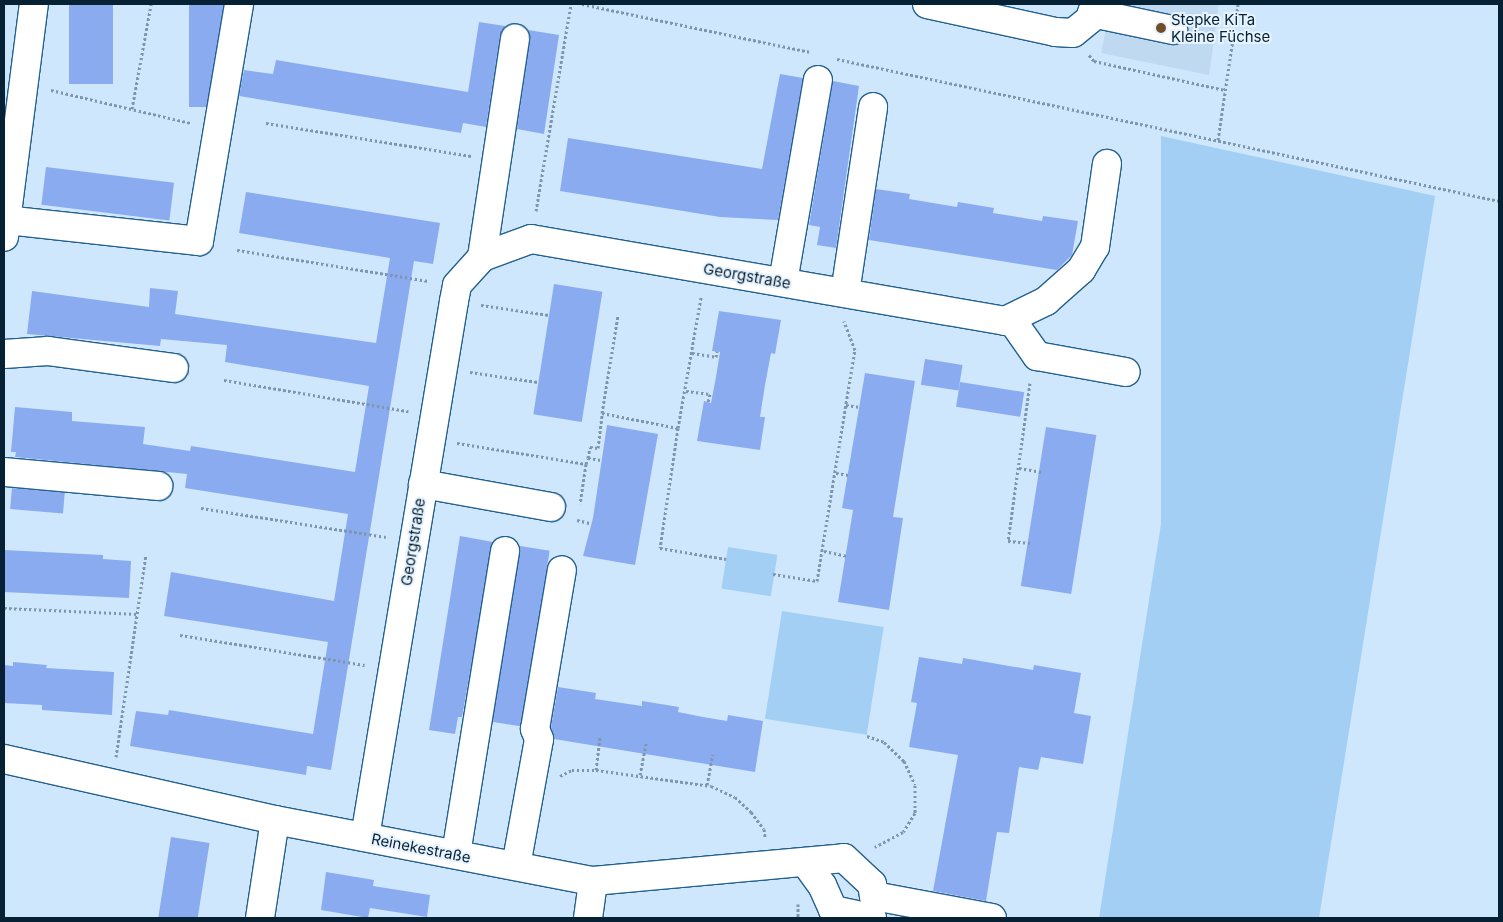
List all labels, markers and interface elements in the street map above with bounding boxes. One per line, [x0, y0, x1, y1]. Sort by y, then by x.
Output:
place label: Stepke KiTa Kleine Füchse [1171, 10, 1270, 45]
marker: Stepke KiTa Kleine Füchse [1155, 22, 1167, 34]
street label: Georgstraße [702, 259, 792, 293]
street label: Georgstraße [397, 497, 429, 587]
street label: Reinekestraße [370, 830, 472, 866]

